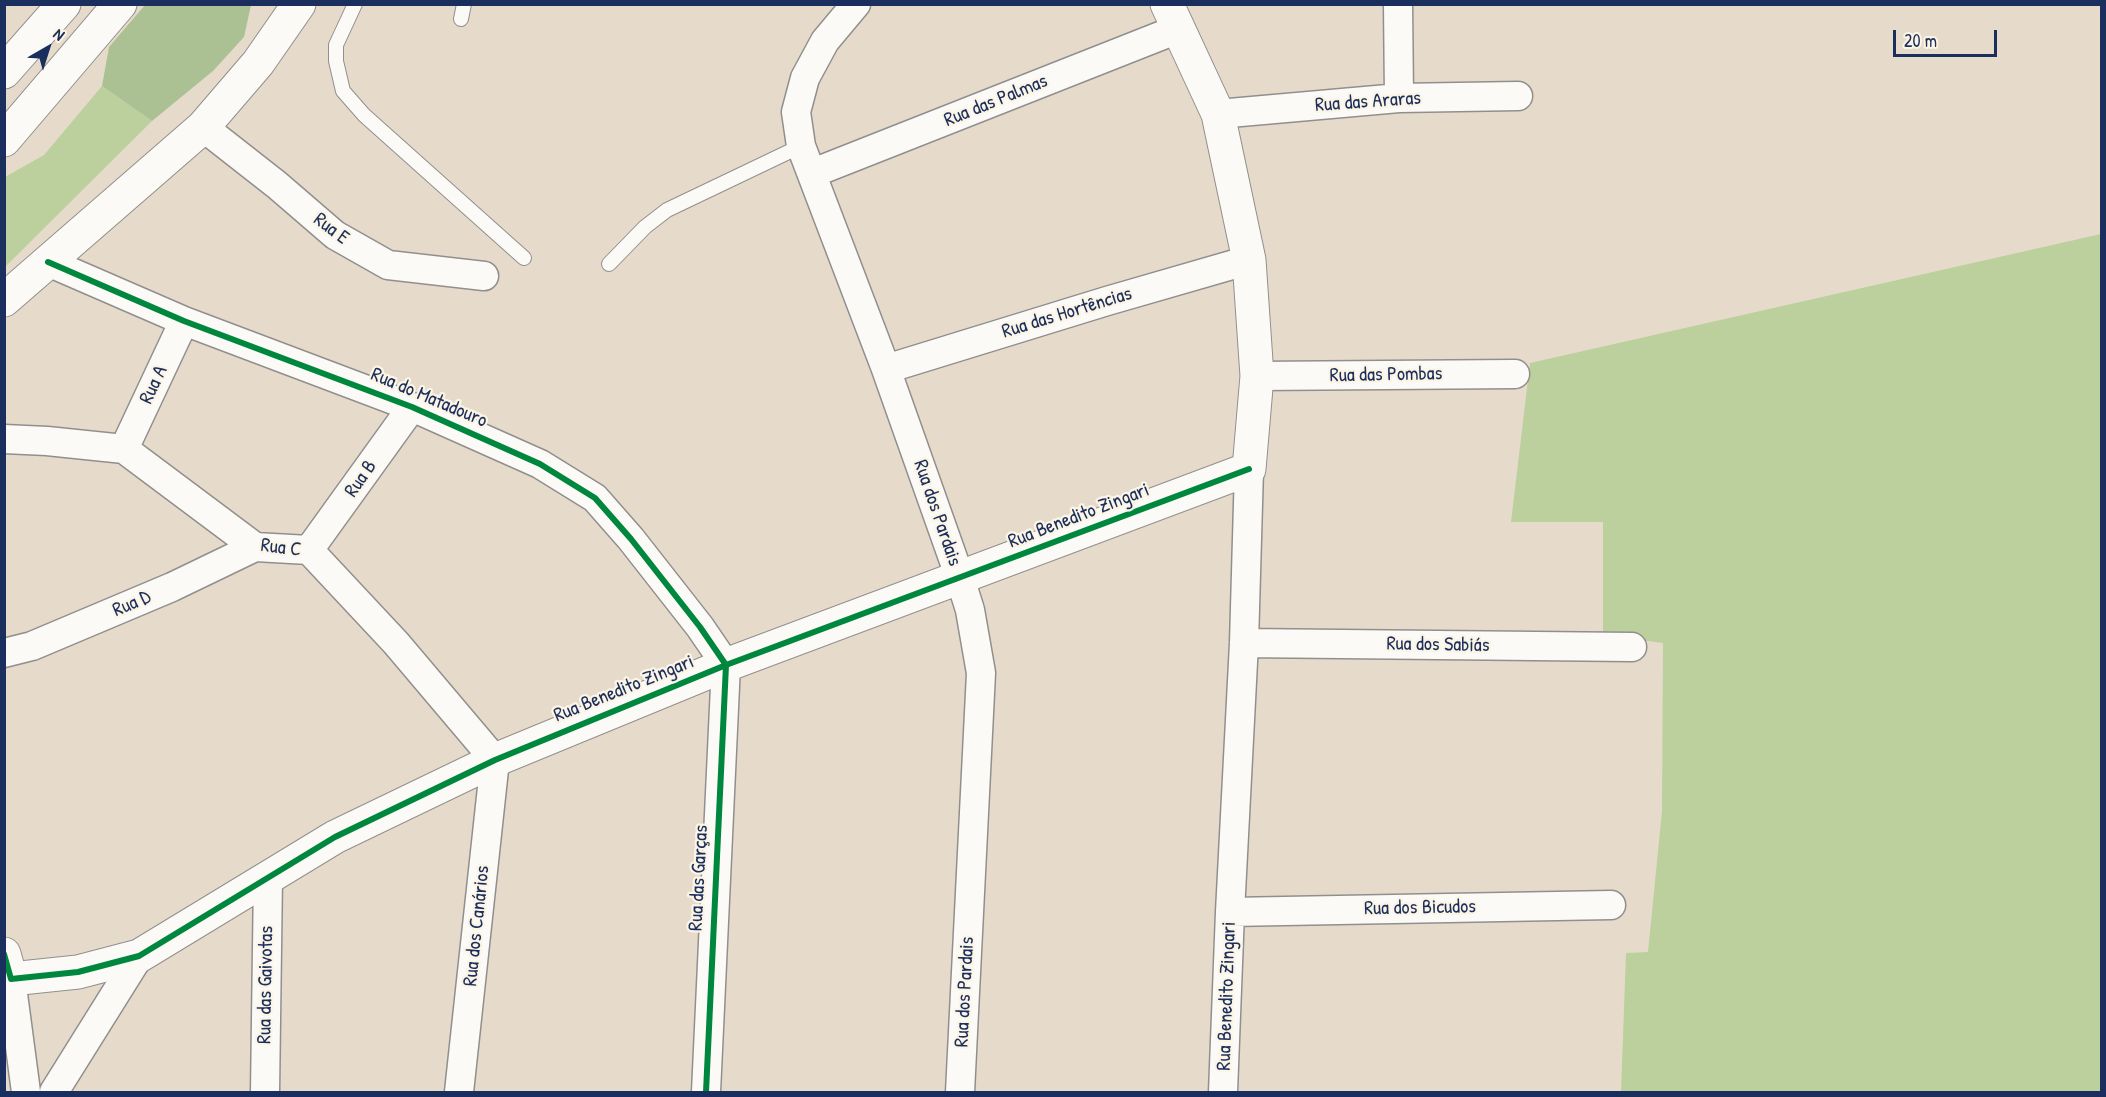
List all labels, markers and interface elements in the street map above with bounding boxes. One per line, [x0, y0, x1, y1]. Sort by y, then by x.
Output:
north arrow [18, 18, 78, 78]
scale bar [1896, 18, 2000, 56]
text: N [49, 23, 70, 45]
text: 20 m [1904, 28, 1937, 53]
street label: Rua das Palmas [941, 69, 1051, 133]
street label: Rua das Araras [1314, 86, 1422, 118]
street label: Rua E [308, 208, 354, 250]
street label: Rua das Hortências [999, 282, 1135, 344]
street label: Rua A [135, 362, 173, 408]
street label: Rua das Pombas [1330, 362, 1442, 388]
street label: Rua do Matadouro [367, 363, 491, 433]
street label: Rua B [340, 456, 382, 502]
street label: Rua dos Pardais [908, 457, 966, 569]
street label: Rua Benedito Zingari [1005, 478, 1153, 554]
street label: Rua C [259, 534, 303, 562]
street label: Rua D [109, 585, 155, 623]
street label: Rua dos Sabiás [1386, 632, 1490, 658]
street label: Rua Benedito Zingari [550, 650, 698, 728]
street label: Rua das Garças [684, 824, 714, 932]
street label: Rua dos Canários [459, 864, 495, 988]
street label: Rua dos Bicudos [1364, 895, 1476, 921]
street label: Rua Benedito Zingari [1212, 921, 1242, 1071]
street label: Rua das Gaivotas [253, 926, 279, 1044]
street label: Rua dos Pardais [950, 936, 980, 1048]

